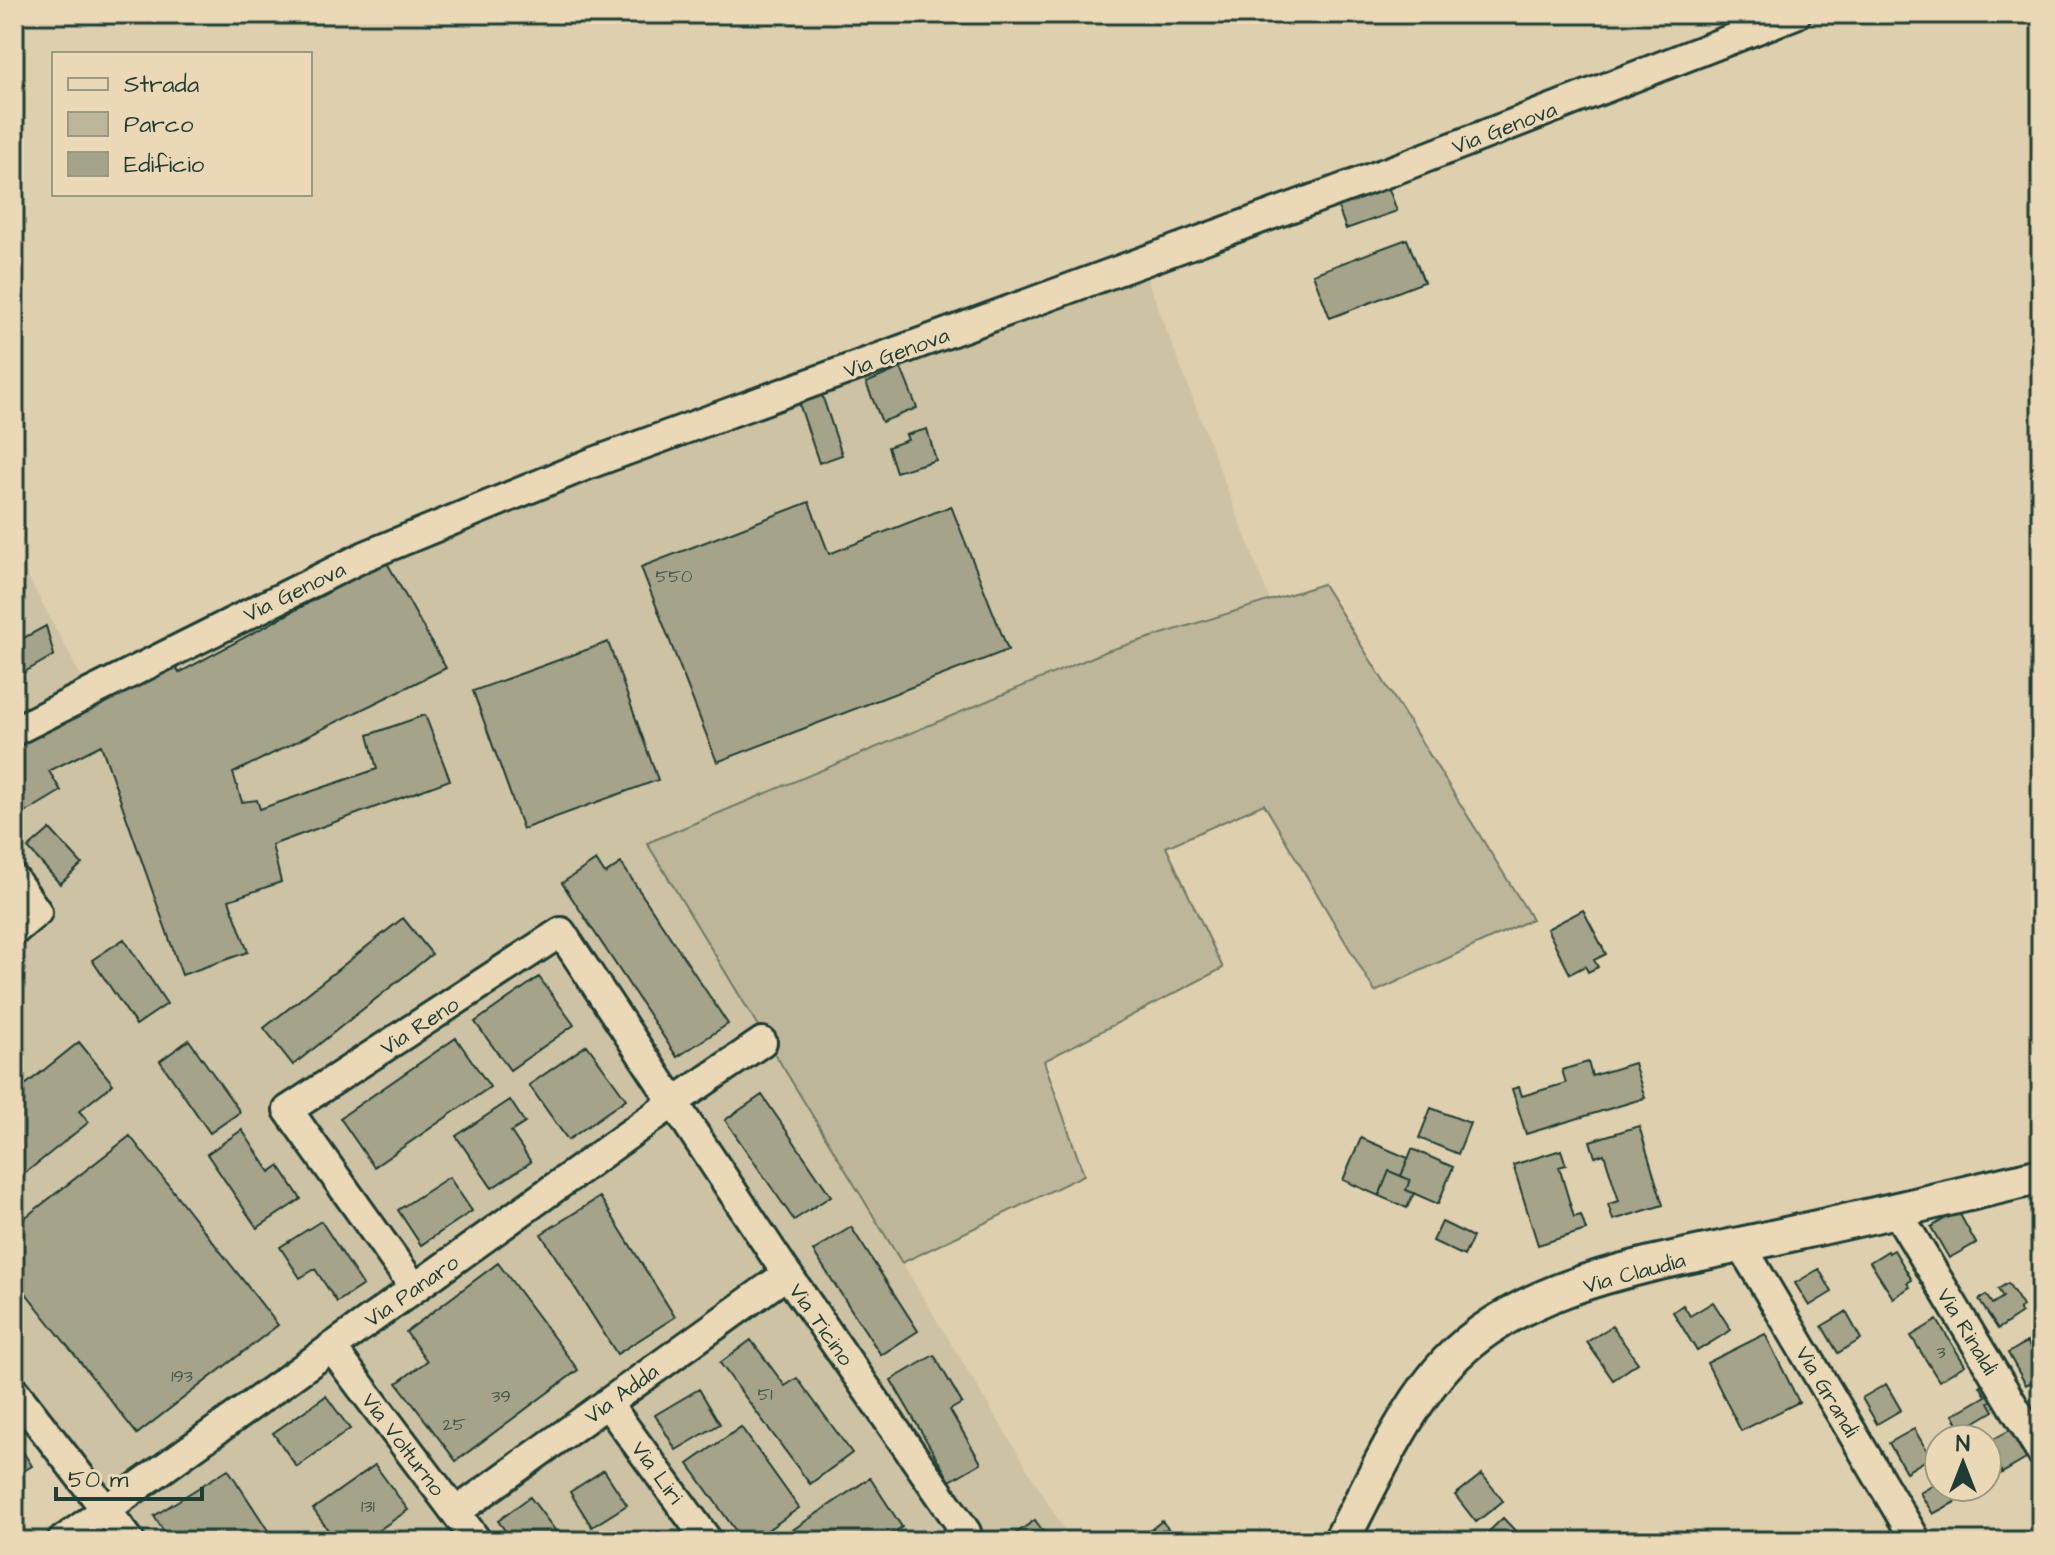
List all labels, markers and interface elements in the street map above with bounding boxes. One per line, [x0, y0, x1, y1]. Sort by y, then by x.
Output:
legend [52, 52, 312, 196]
text: Strada [124, 68, 199, 102]
street label: Via Genova [1448, 94, 1562, 163]
text: Parco [124, 108, 194, 142]
text: Edificio [124, 148, 205, 182]
street label: Via Genova [839, 320, 954, 387]
street label: Via Genova [238, 554, 351, 630]
house number: 550 [656, 564, 692, 589]
street label: Via Reno [374, 989, 466, 1063]
street label: Via Claudia [1580, 1245, 1689, 1302]
street label: Via Panaro [358, 1247, 466, 1335]
street label: Via Ticino [781, 1277, 861, 1373]
street label: Via Rinaldi [1929, 1282, 2005, 1381]
street label: Via Grandi [1787, 1340, 1866, 1443]
house number: 3 [1936, 1340, 1946, 1365]
street label: Via Adda [578, 1357, 665, 1432]
house number: 193 [171, 1364, 193, 1389]
house number: 51 [757, 1382, 773, 1407]
house number: 39 [491, 1384, 511, 1409]
street label: Via Volturno [354, 1387, 452, 1504]
house number: 25 [442, 1412, 466, 1437]
north arrow [1923, 1423, 2003, 1503]
text: N [1956, 1429, 1970, 1460]
street label: Via Liri [623, 1435, 690, 1511]
scale bar [56, 1451, 202, 1501]
text: 50 m [68, 1463, 129, 1497]
house number: 131 [361, 1494, 375, 1519]

